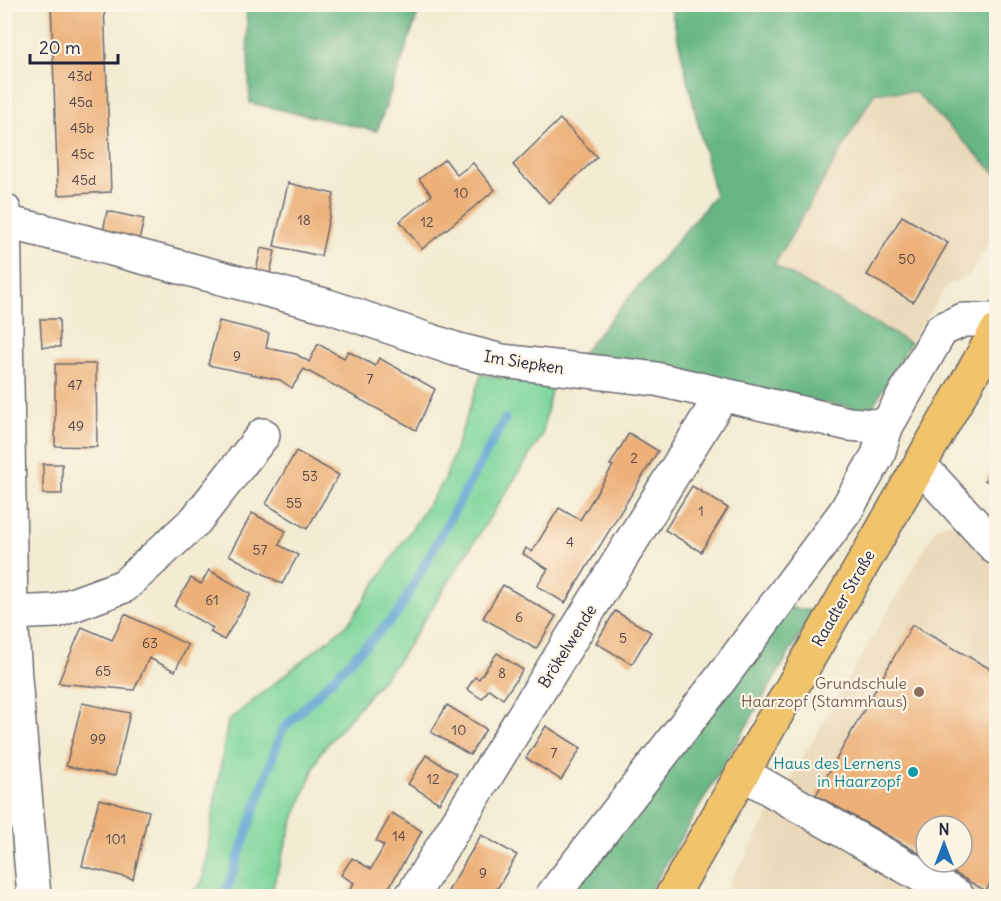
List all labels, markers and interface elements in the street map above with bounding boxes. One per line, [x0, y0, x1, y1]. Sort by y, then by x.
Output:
scale bar [30, 27, 118, 65]
text: 20 m [39, 36, 81, 59]
house number: 43d [68, 67, 92, 85]
house number: 45a [69, 93, 93, 111]
house number: 45b [70, 119, 94, 137]
house number: 45c [71, 145, 95, 163]
house number: 45d [72, 171, 96, 189]
house number: 10 [454, 184, 468, 202]
house number: 18 [297, 211, 311, 229]
house number: 12 [420, 213, 434, 231]
house number: 50 [898, 250, 916, 268]
street label: Im Siepken [483, 346, 565, 378]
house number: 9 [233, 347, 241, 365]
house number: 7 [367, 370, 374, 388]
house number: 47 [68, 376, 83, 394]
house number: 49 [68, 417, 84, 435]
house number: 2 [630, 449, 638, 467]
house number: 53 [302, 467, 318, 485]
house number: 55 [286, 494, 302, 512]
house number: 1 [698, 502, 704, 520]
house number: 4 [566, 533, 574, 551]
house number: 57 [253, 541, 268, 559]
street label: Raadter Straße [807, 546, 879, 650]
house number: 61 [205, 591, 219, 609]
street label: Brökelwende [533, 601, 601, 691]
house number: 6 [515, 608, 523, 626]
house number: 5 [619, 629, 627, 647]
house number: 63 [142, 634, 158, 652]
house number: 65 [95, 662, 111, 680]
house number: 8 [498, 664, 506, 682]
place label: Grundschule Haarzopf (Stammhaus) [741, 673, 907, 711]
marker: Grundschule Haarzopf (Stammhaus) [912, 685, 926, 699]
house number: 10 [452, 721, 466, 739]
house number: 99 [90, 730, 106, 748]
house number: 7 [551, 744, 558, 762]
place label: Haus des Lernens in Haarzopf [773, 753, 902, 791]
marker: Haus des Lernens in Haarzopf [906, 765, 920, 779]
house number: 12 [426, 770, 440, 788]
north arrow [914, 814, 974, 874]
text: N [938, 819, 950, 839]
house number: 14 [392, 827, 406, 845]
house number: 101 [106, 830, 126, 848]
house number: 9 [479, 864, 487, 882]

